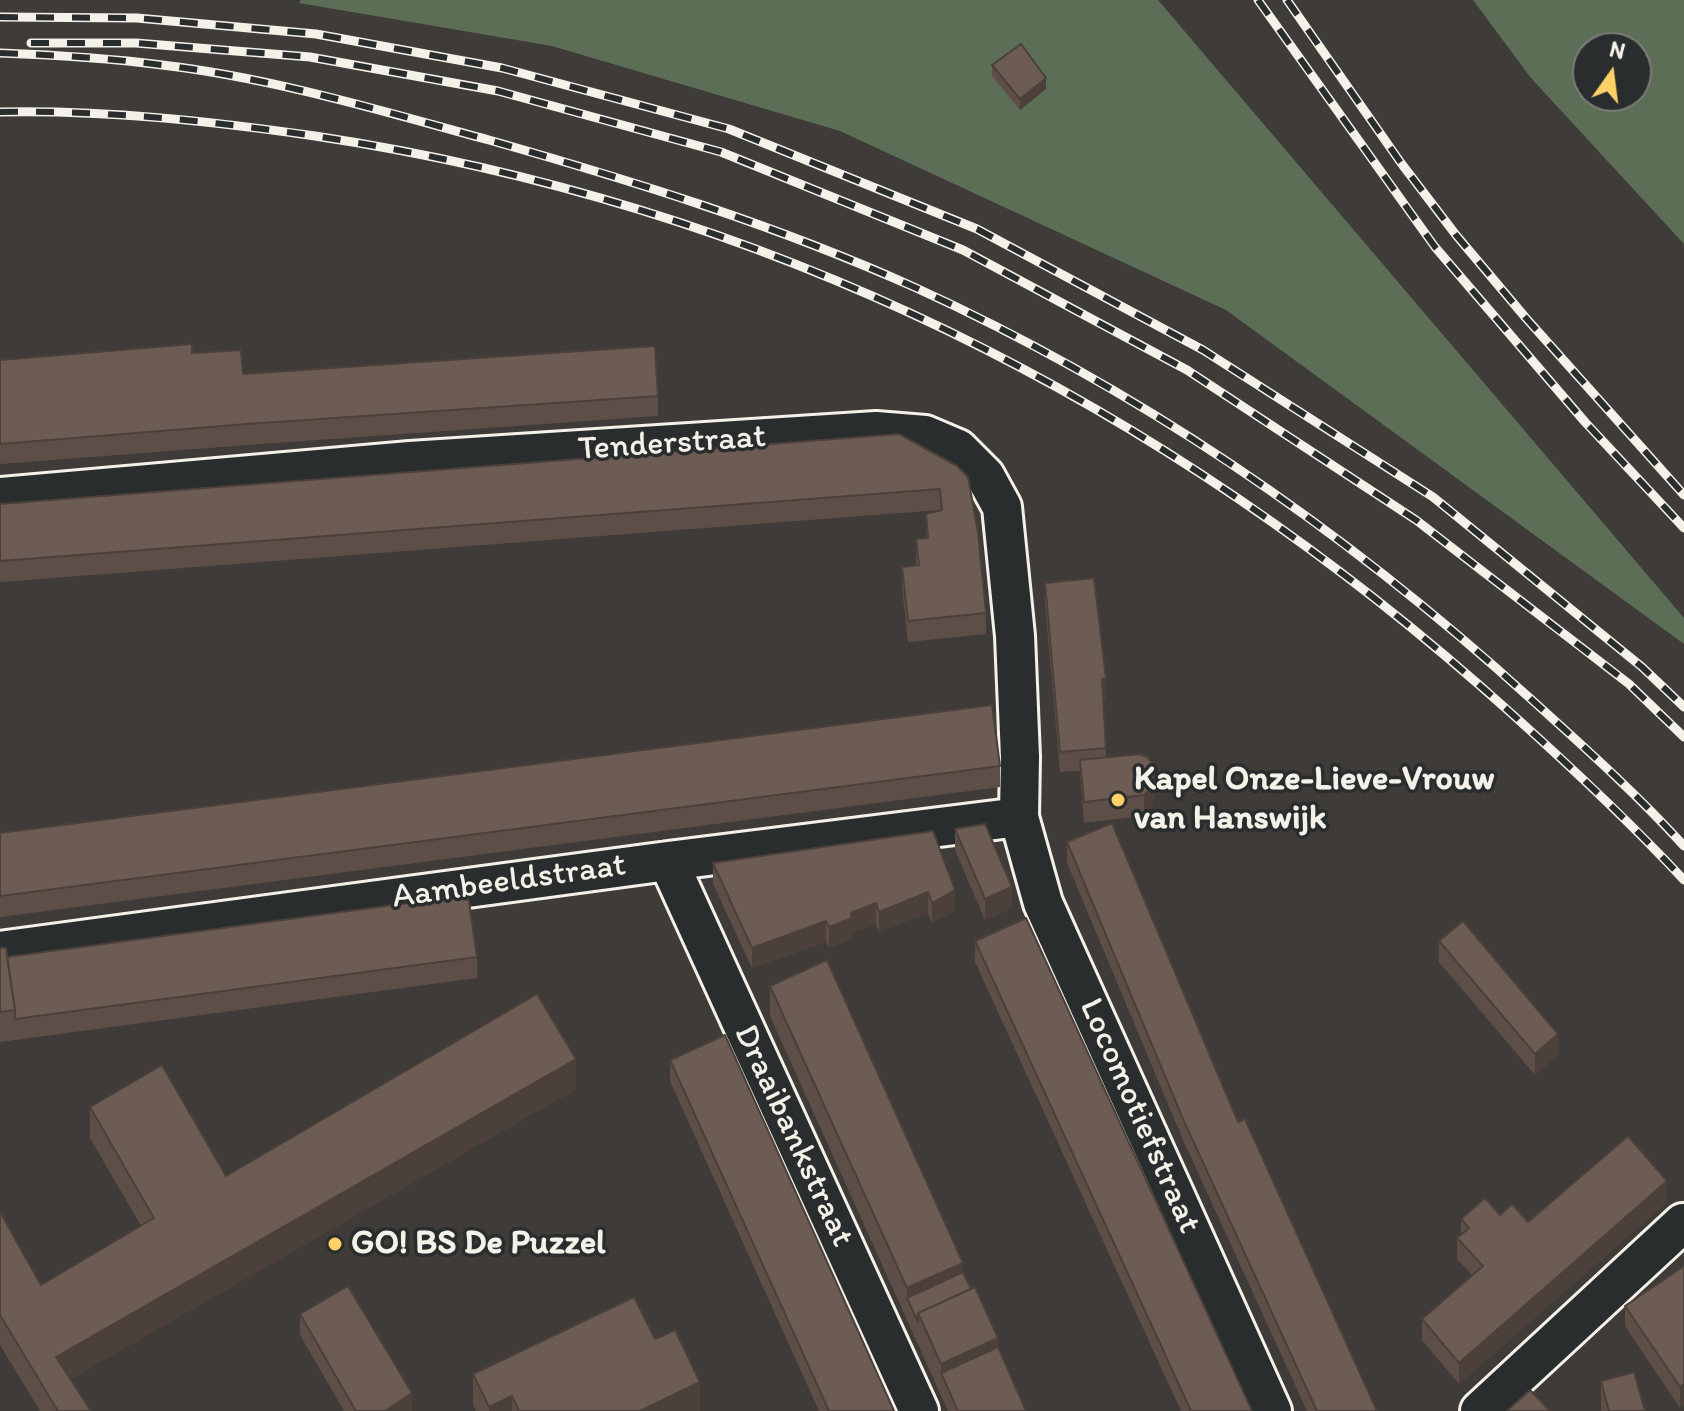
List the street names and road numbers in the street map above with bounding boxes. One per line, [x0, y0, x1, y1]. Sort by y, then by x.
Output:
street label: Tenderstraat [577, 417, 767, 471]
street label: Aambeeldstraat [390, 845, 628, 919]
street label: Locomotiefstraat [1069, 992, 1209, 1240]
street label: Draaibankstraat [724, 1019, 862, 1253]

